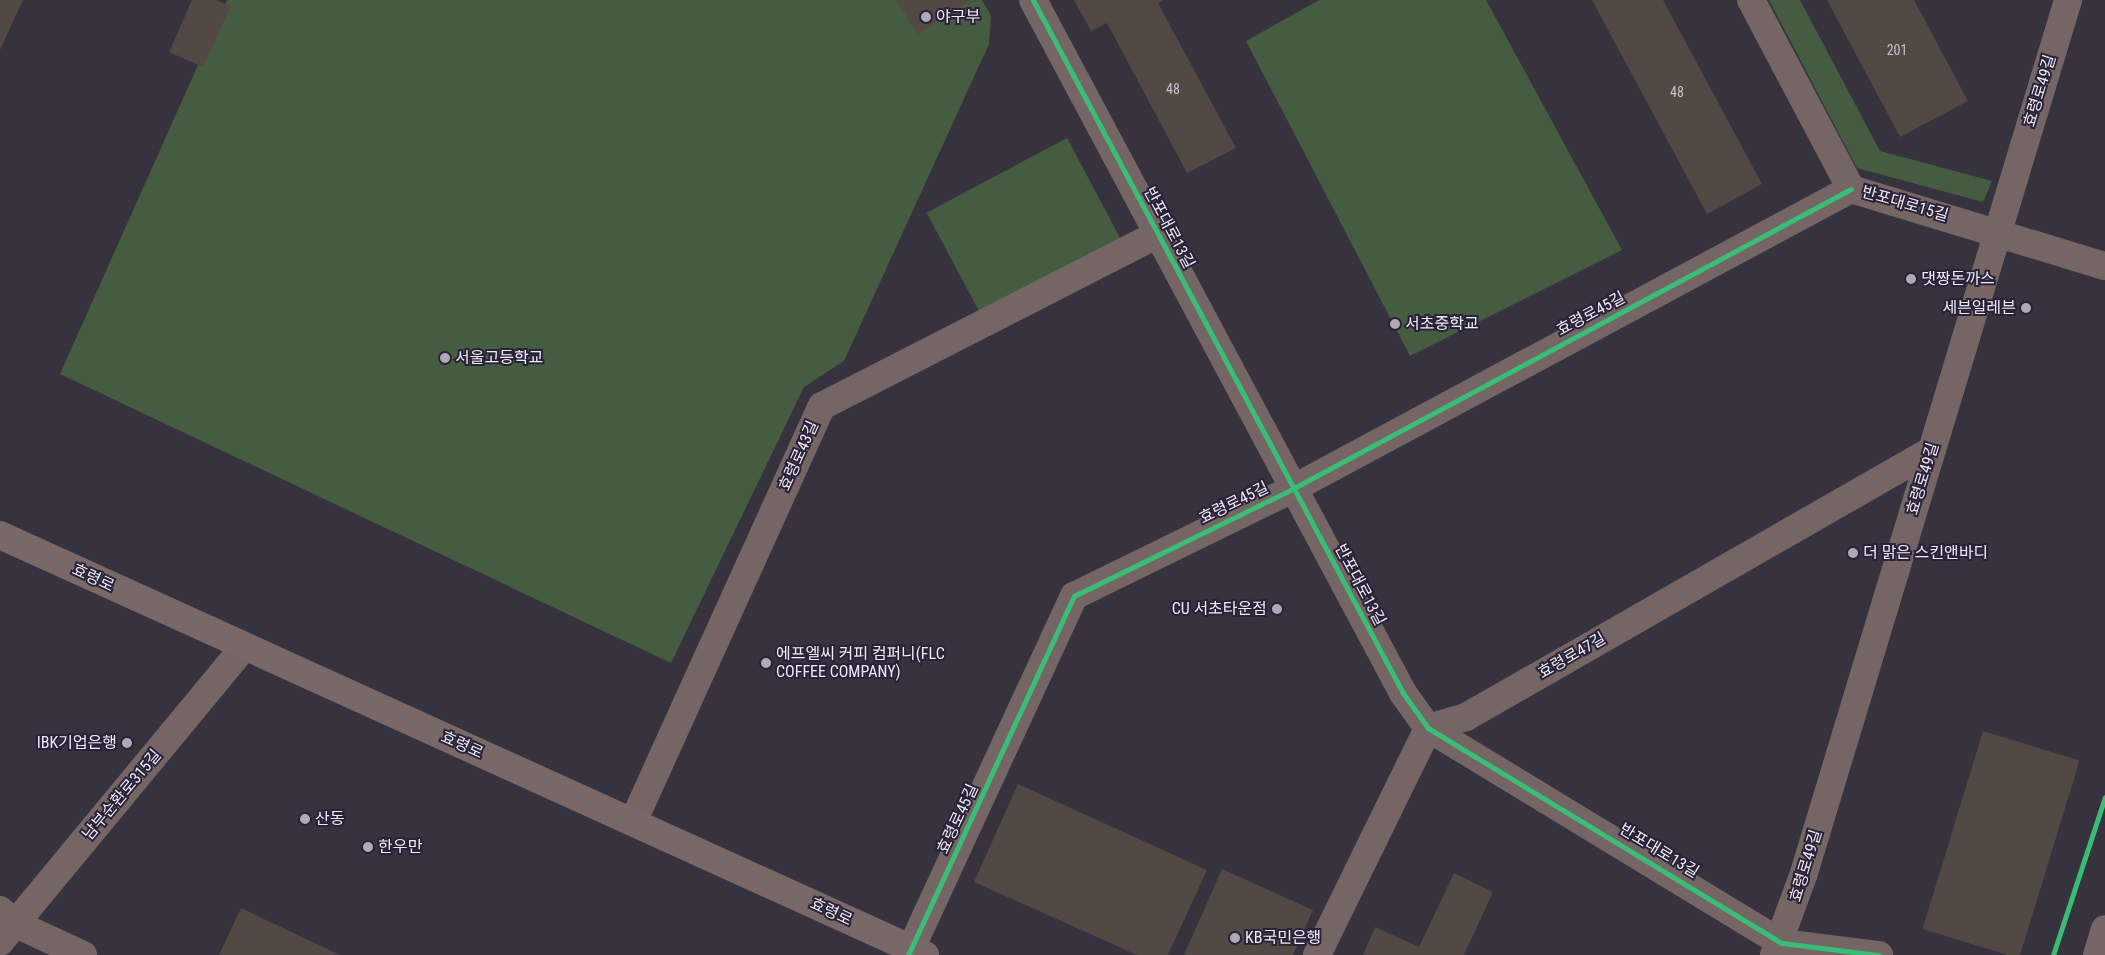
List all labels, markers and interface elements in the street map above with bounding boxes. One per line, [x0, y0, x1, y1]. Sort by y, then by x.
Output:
place label: 야구부 [936, 7, 980, 27]
marker: 야구부 [920, 11, 932, 23]
house number: 201 [1887, 42, 1907, 58]
street label: 효령로49길 [2020, 52, 2060, 130]
house number: 48 [1166, 81, 1180, 97]
house number: 48 [1670, 84, 1684, 100]
street label: 반포대로15길 [1859, 182, 1951, 226]
street label: 반포대로13길 [1140, 184, 1198, 272]
place label: 댓짱돈까스 [1921, 269, 1995, 289]
marker: 댓짱돈까스 [1905, 273, 1917, 285]
street label: 효령로45길 [1554, 288, 1628, 340]
place label: 세븐일레븐 [1942, 298, 2016, 318]
marker: 세븐일레븐 [2020, 302, 2032, 314]
place label: 서초중학교 [1405, 314, 1479, 334]
marker: 서초중학교 [1389, 318, 1401, 330]
place label: 서울고등학교 [455, 348, 543, 368]
marker: 서울고등학교 [439, 352, 451, 364]
street label: 효령로43길 [775, 418, 823, 494]
street label: 효령로49길 [1903, 440, 1943, 518]
street label: 효령로45길 [1196, 478, 1272, 528]
street label: 반포대로13길 [1331, 541, 1389, 629]
place label: 더 맑은 스킨앤바디 [1863, 543, 1988, 563]
marker: 더 맑은 스킨앤바디 [1847, 547, 1859, 559]
street label: 효령로 [69, 560, 117, 596]
place label: CU 서초타운점 [1172, 599, 1267, 619]
marker: CU 서초타운점 [1271, 603, 1283, 615]
street label: 효령로47길 [1535, 629, 1609, 683]
place label: 에프엘씨 커피 컴퍼니(FLC COFFEE COMPANY) [776, 644, 945, 682]
marker: 에프엘씨 커피 컴퍼니(FLC COFFEE COMPANY) [760, 657, 772, 669]
street label: 효령로 [438, 727, 486, 763]
place label: IBK기업은행 [37, 733, 117, 753]
marker: IBK기업은행 [121, 737, 133, 749]
street label: 남부순환로315길 [79, 746, 165, 844]
street label: 효령로45길 [934, 781, 982, 857]
place label: 산동 [315, 809, 344, 829]
marker: 산동 [299, 813, 311, 825]
street label: 반포대로13길 [1616, 820, 1702, 882]
street label: 효령로49길 [1786, 827, 1826, 905]
place label: 한우만 [378, 837, 422, 857]
marker: 한우만 [362, 841, 374, 853]
street label: 효령로 [807, 894, 855, 930]
place label: KB국민은행 [1245, 928, 1321, 948]
marker: KB국민은행 [1229, 932, 1241, 944]

